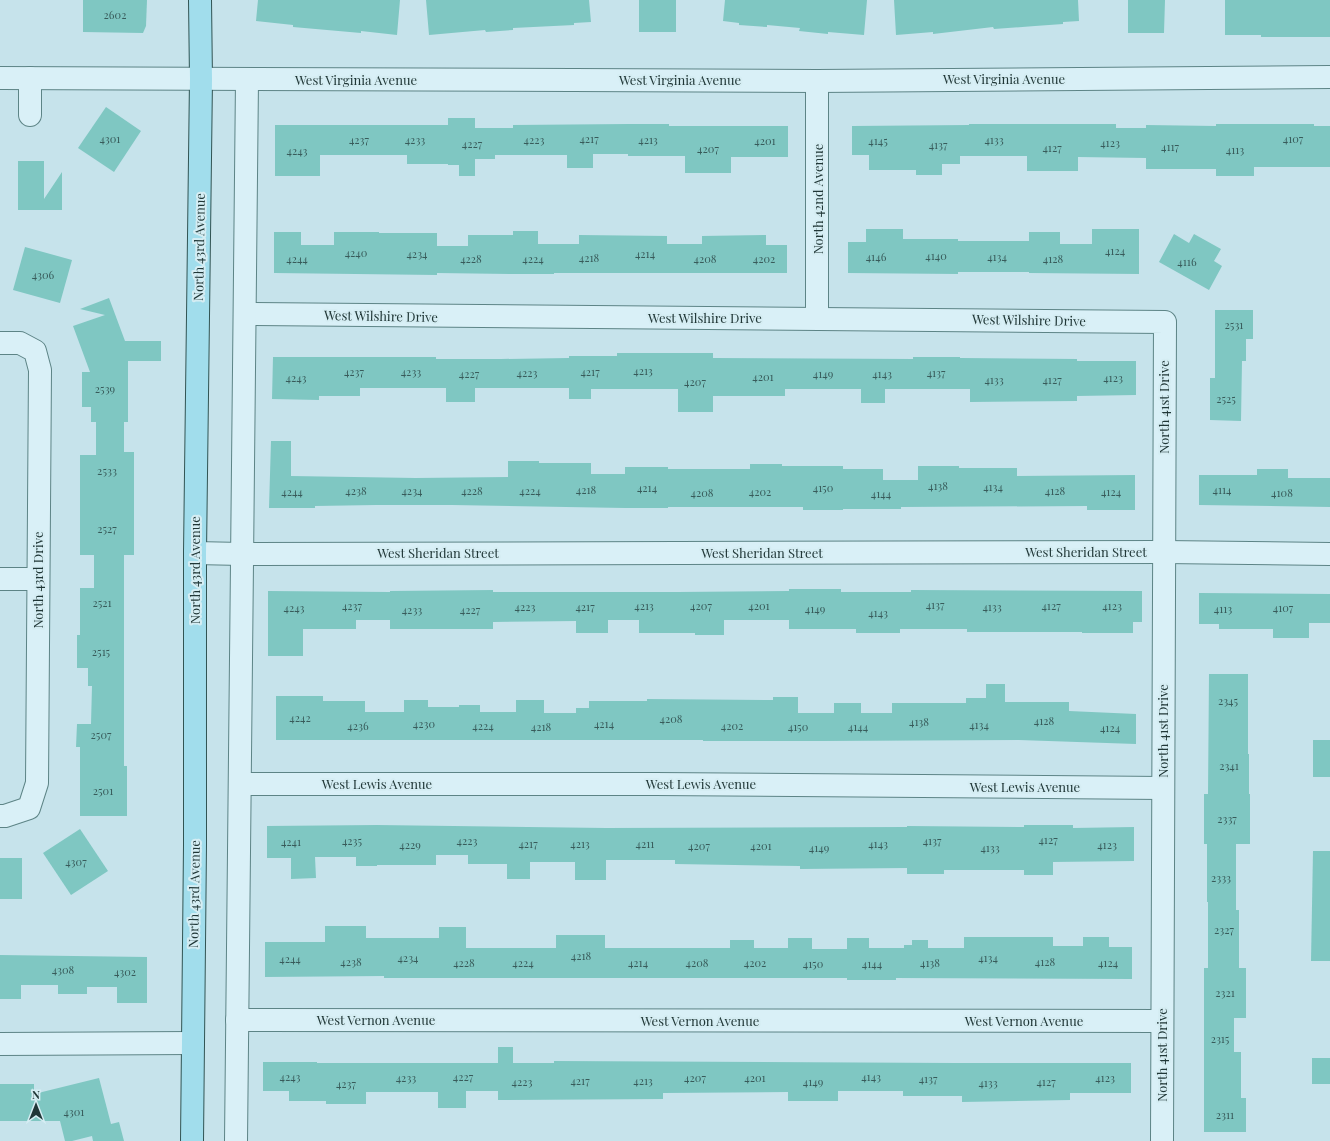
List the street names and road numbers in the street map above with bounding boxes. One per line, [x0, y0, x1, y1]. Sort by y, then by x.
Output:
street label: West Virginia Avenue [942, 70, 1065, 87]
street label: West Virginia Avenue [294, 71, 417, 88]
street label: West Virginia Avenue [618, 71, 741, 88]
street label: North 42nd Avenue [809, 143, 826, 254]
street label: North 43rd Avenue [189, 192, 208, 301]
street label: West Wilshire Drive [323, 306, 438, 325]
street label: West Wilshire Drive [647, 309, 762, 326]
street label: West Wilshire Drive [971, 310, 1086, 329]
street label: North 41st Drive [1155, 360, 1172, 454]
street label: North 43rd Avenue [186, 516, 203, 624]
street label: North 43rd Drive [29, 531, 46, 629]
street label: West Sheridan Street [1024, 543, 1147, 560]
street label: West Sheridan Street [376, 544, 499, 561]
street label: West Sheridan Street [700, 544, 823, 561]
street label: North 41st Drive [1154, 684, 1171, 778]
street label: West Lewis Avenue [321, 775, 433, 792]
street label: West Lewis Avenue [645, 775, 757, 792]
street label: West Lewis Avenue [969, 778, 1081, 795]
street label: North 43rd Avenue [184, 839, 203, 948]
street label: North 41st Drive [1153, 1008, 1170, 1102]
street label: West Vernon Avenue [316, 1011, 436, 1028]
street label: West Vernon Avenue [640, 1012, 760, 1029]
street label: West Vernon Avenue [964, 1012, 1084, 1029]

